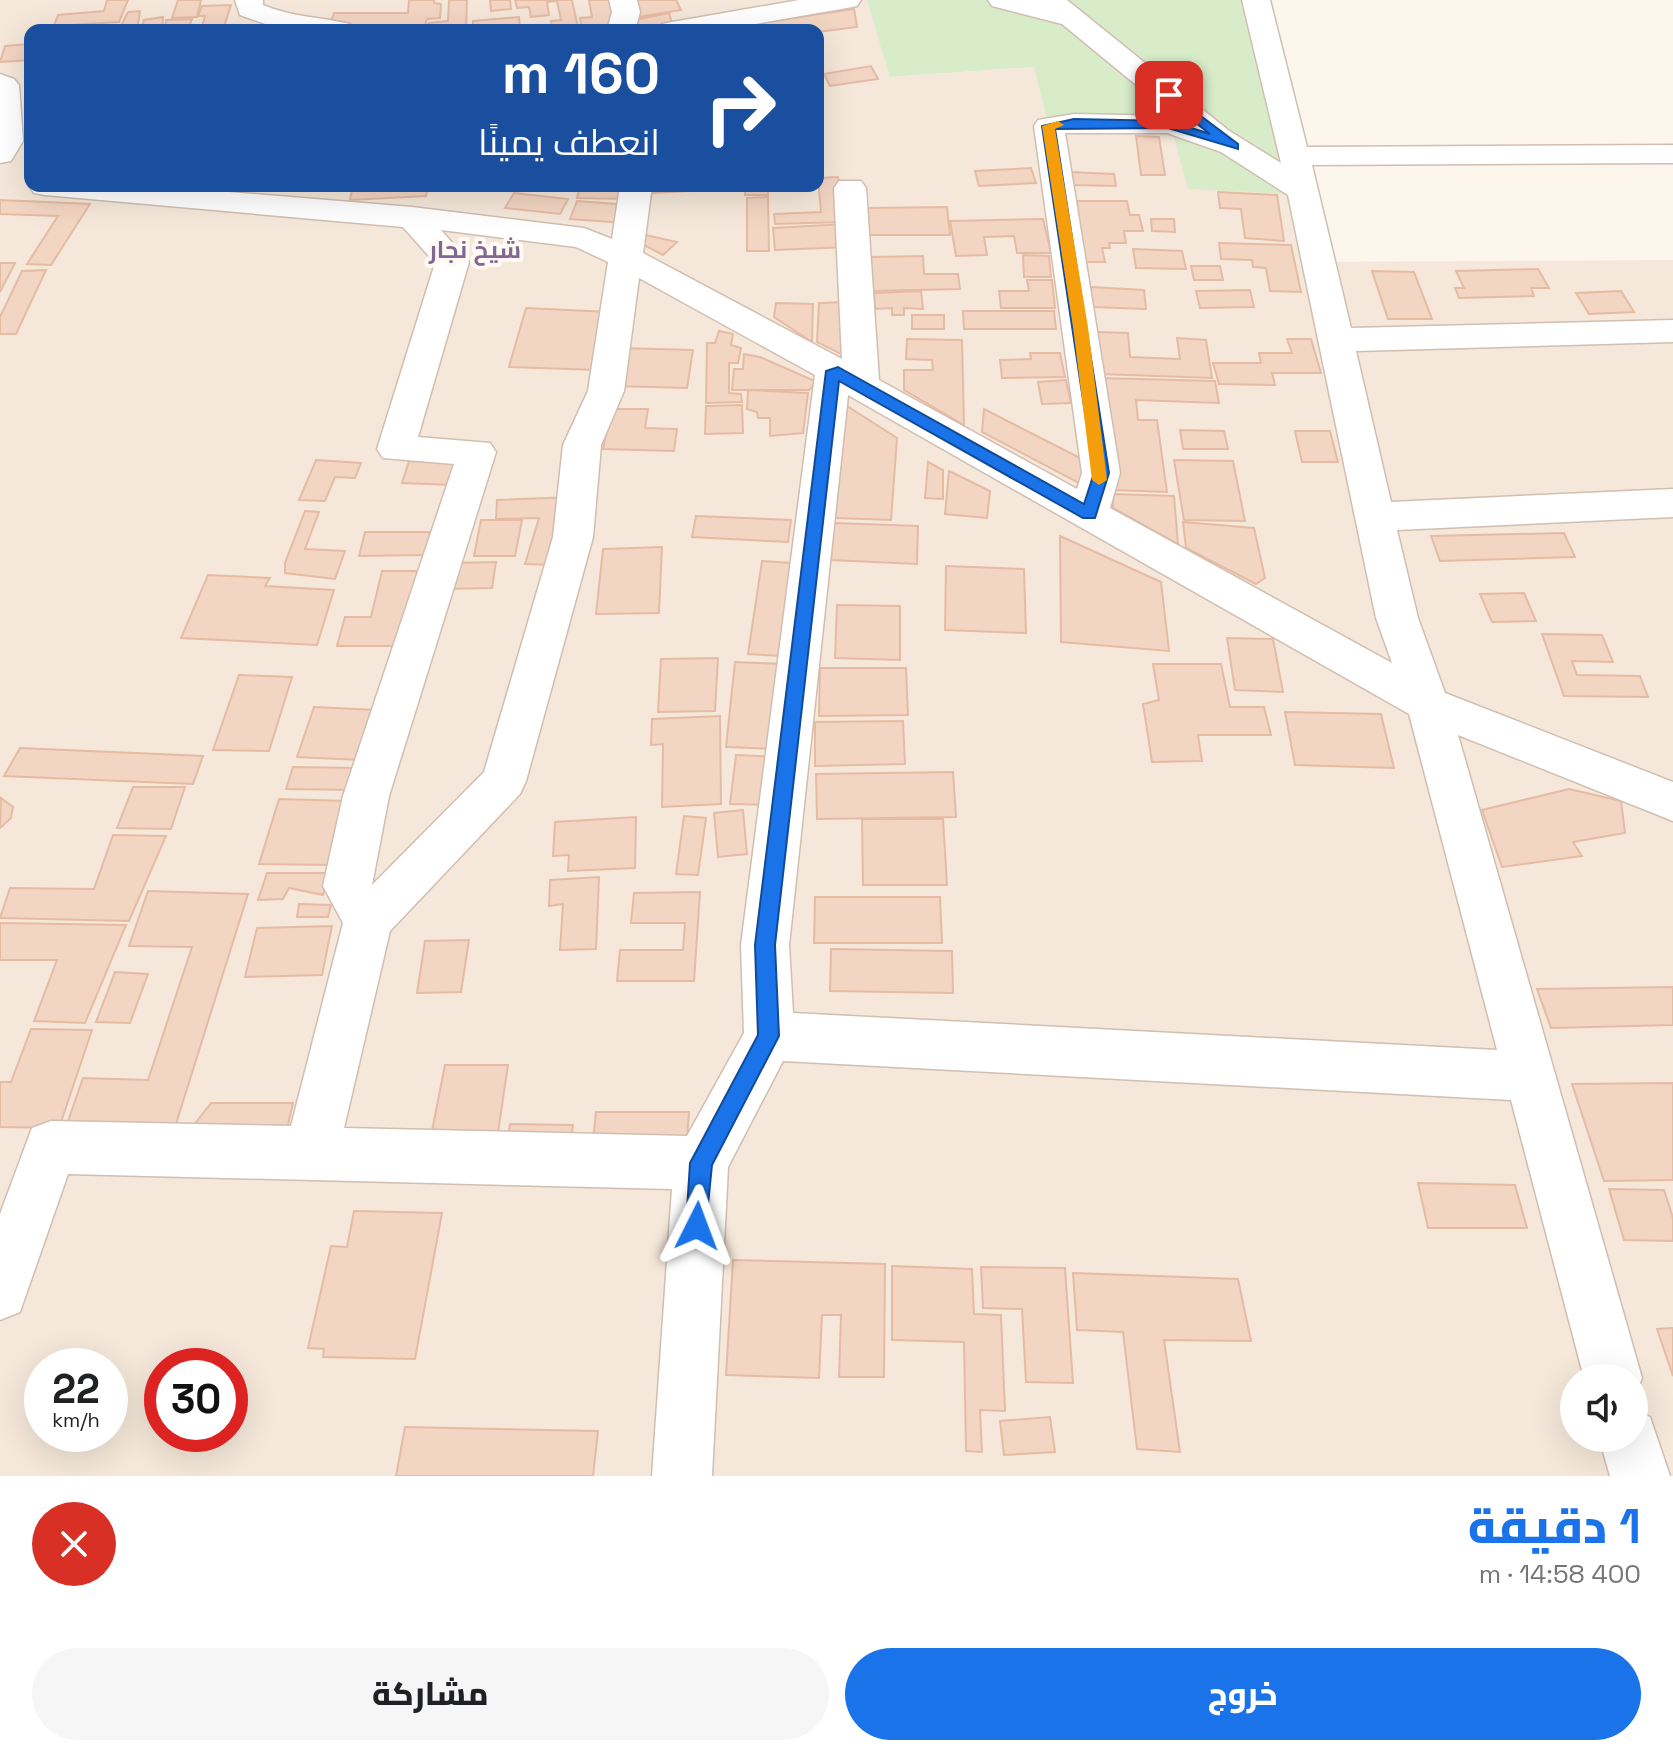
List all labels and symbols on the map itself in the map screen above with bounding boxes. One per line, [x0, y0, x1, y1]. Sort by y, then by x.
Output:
pin [1135, 61, 1203, 129]
district label: شيخ نجار [428, 234, 521, 266]
position arrow [655, 1184, 739, 1268]
speed limit sign: 30 [144, 1348, 248, 1452]

